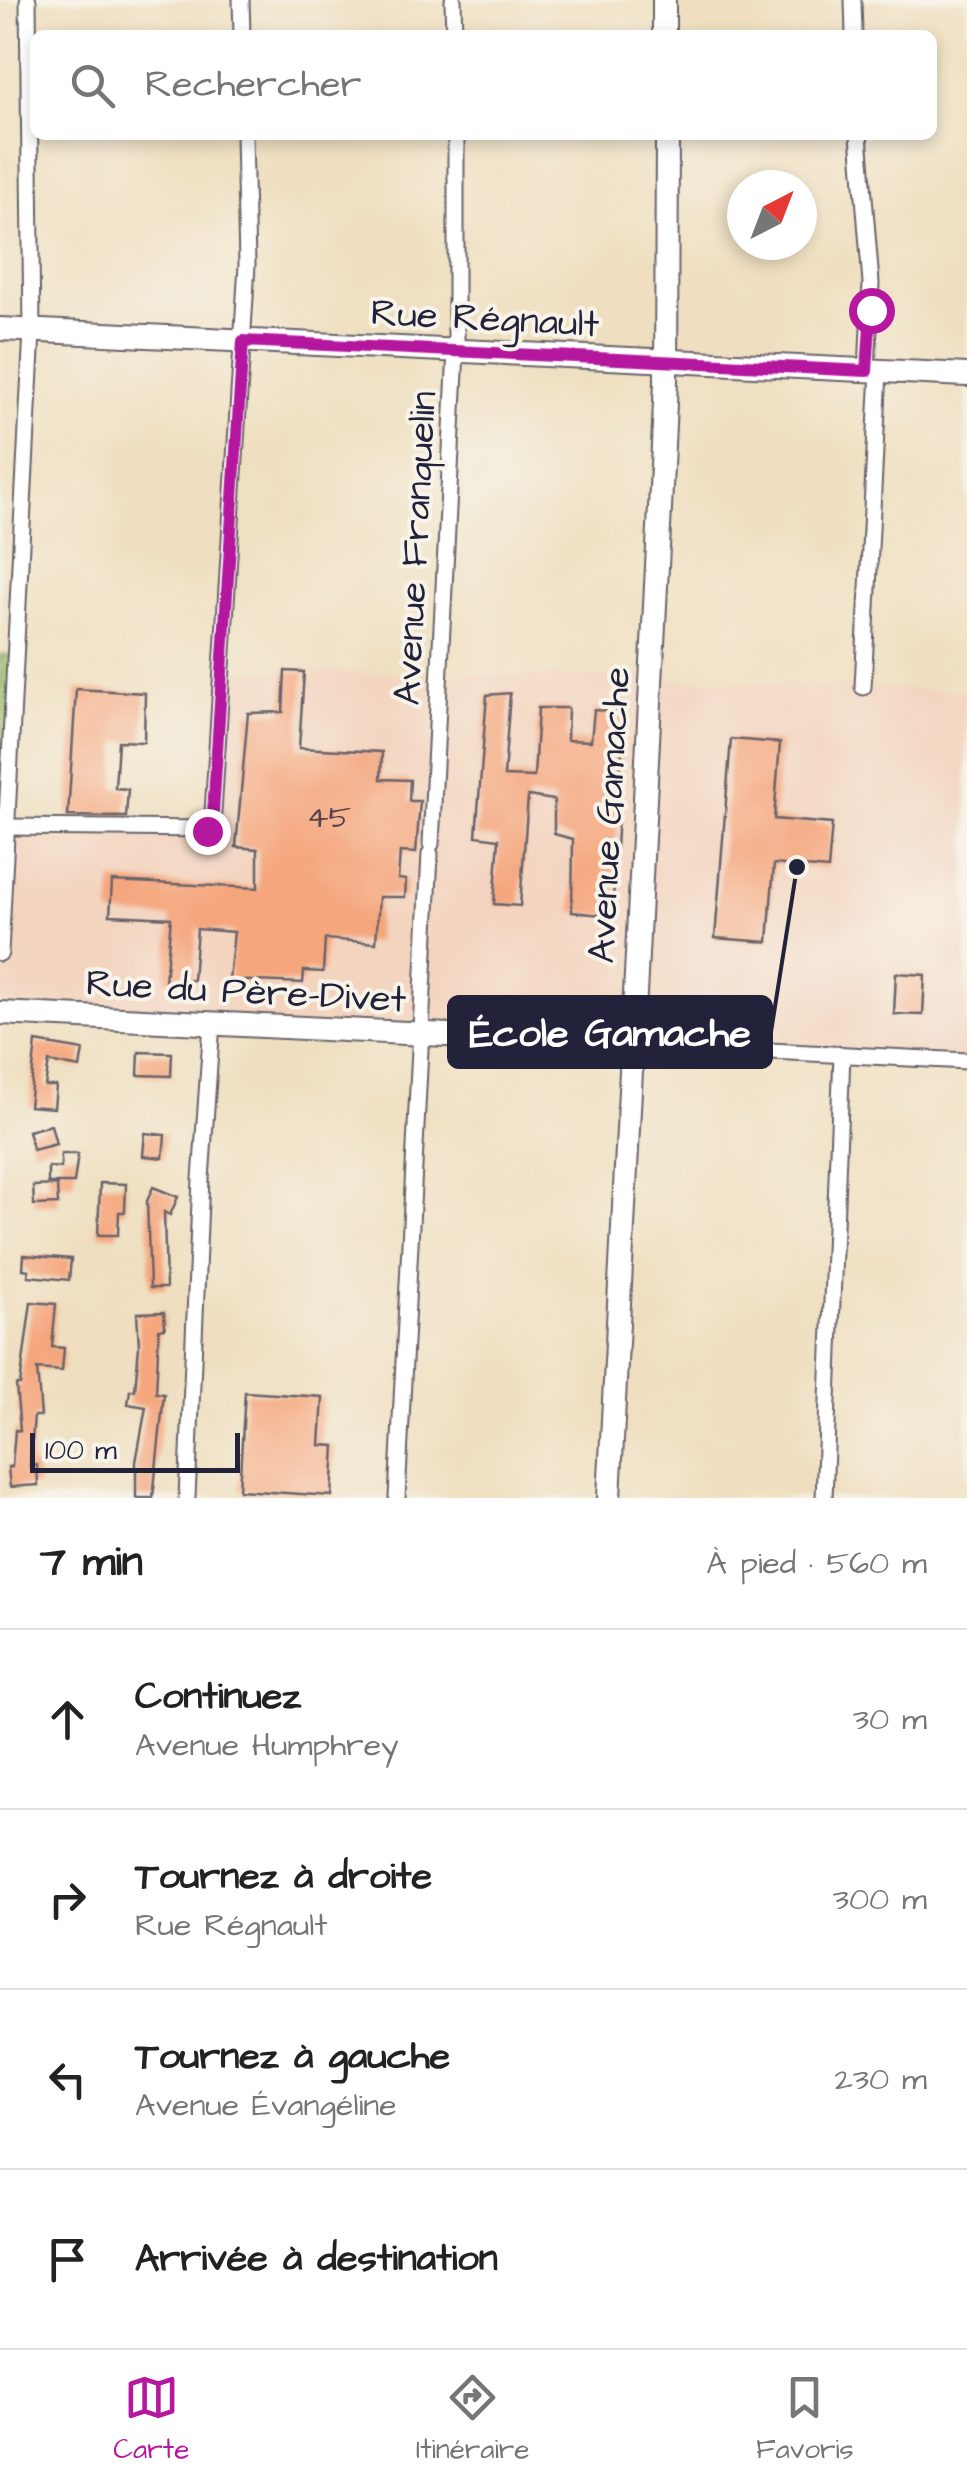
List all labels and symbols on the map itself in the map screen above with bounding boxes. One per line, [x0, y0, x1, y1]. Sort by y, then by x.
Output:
north arrow [727, 170, 817, 260]
street label: Rue Régnault [370, 287, 600, 351]
route start [849, 288, 895, 334]
street label: Avenue Franquelin [382, 390, 450, 706]
street label: Avenue Gamache [576, 666, 644, 965]
house number: 45 [307, 795, 352, 840]
route end [185, 809, 231, 855]
street label: Rue du Père-Divet [85, 958, 407, 1026]
callout: École Gamache [449, 997, 771, 1067]
text: École Gamache [469, 1007, 751, 1062]
scale bar [30, 1428, 240, 1472]

